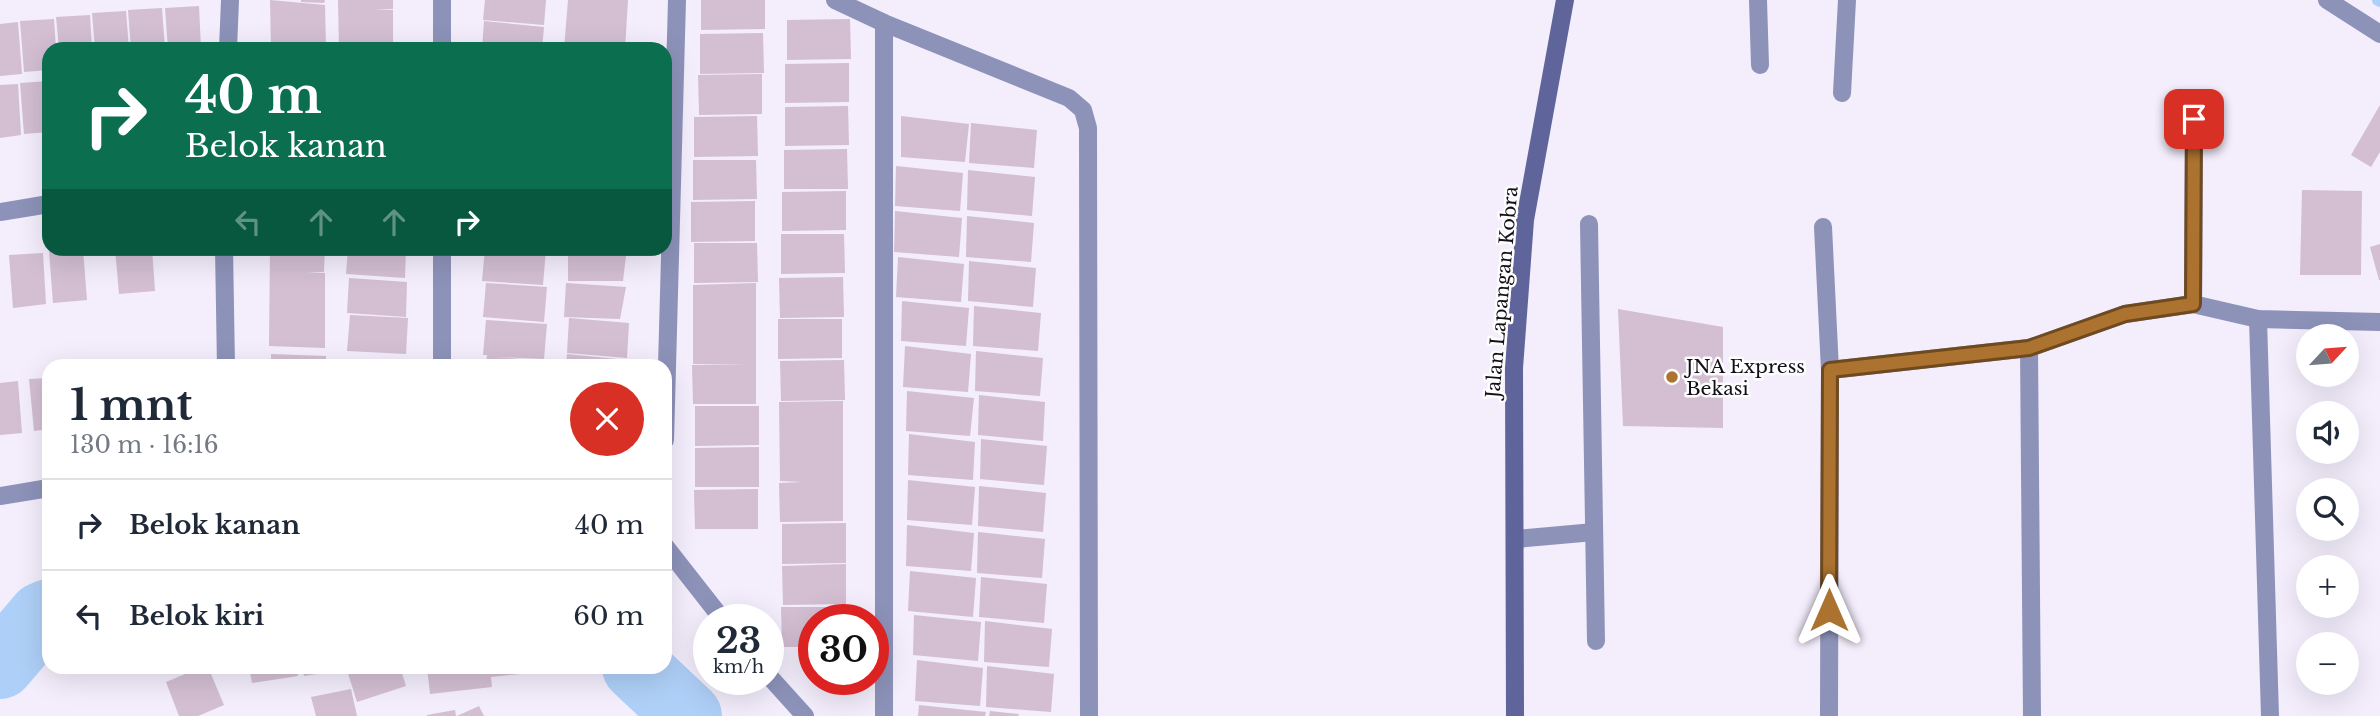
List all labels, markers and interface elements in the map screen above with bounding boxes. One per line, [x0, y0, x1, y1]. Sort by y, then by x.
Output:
text: 40 m [185, 65, 322, 126]
icon: right [70, 70, 161, 161]
pin [2164, 89, 2224, 149]
icon: arrive [2175, 100, 2213, 138]
text: Belok kanan [185, 126, 387, 166]
street label: Jalan Lapangan Kobra [1481, 185, 1523, 402]
icon: left [229, 203, 267, 241]
icon: ahead [302, 203, 340, 241]
icon: ahead [375, 203, 413, 241]
icon: right [448, 203, 486, 241]
north arrow [2296, 324, 2359, 387]
map controls [2296, 324, 2359, 695]
place label: JNA Express Bekasi [1683, 355, 1805, 400]
marker: JNA Express Bekasi [1664, 369, 1680, 385]
text: 1 mnt [70, 379, 193, 431]
button: close [570, 382, 644, 456]
button: sound [2296, 401, 2359, 464]
text: 130 m · 16:16 [70, 431, 219, 459]
button: search [2296, 478, 2359, 541]
icon: right [70, 506, 108, 544]
text: Belok kanan [129, 509, 300, 541]
text: 40 m [575, 509, 644, 541]
button: + [2296, 555, 2359, 618]
position arrow [1792, 573, 1866, 647]
icon: left [70, 597, 108, 635]
text: Belok kiri [129, 600, 264, 632]
text: 60 m [573, 600, 644, 632]
speed limit sign: 30 [798, 604, 889, 695]
text: 23 [716, 619, 761, 662]
button: − [2296, 632, 2359, 695]
text: km/h [713, 656, 764, 678]

